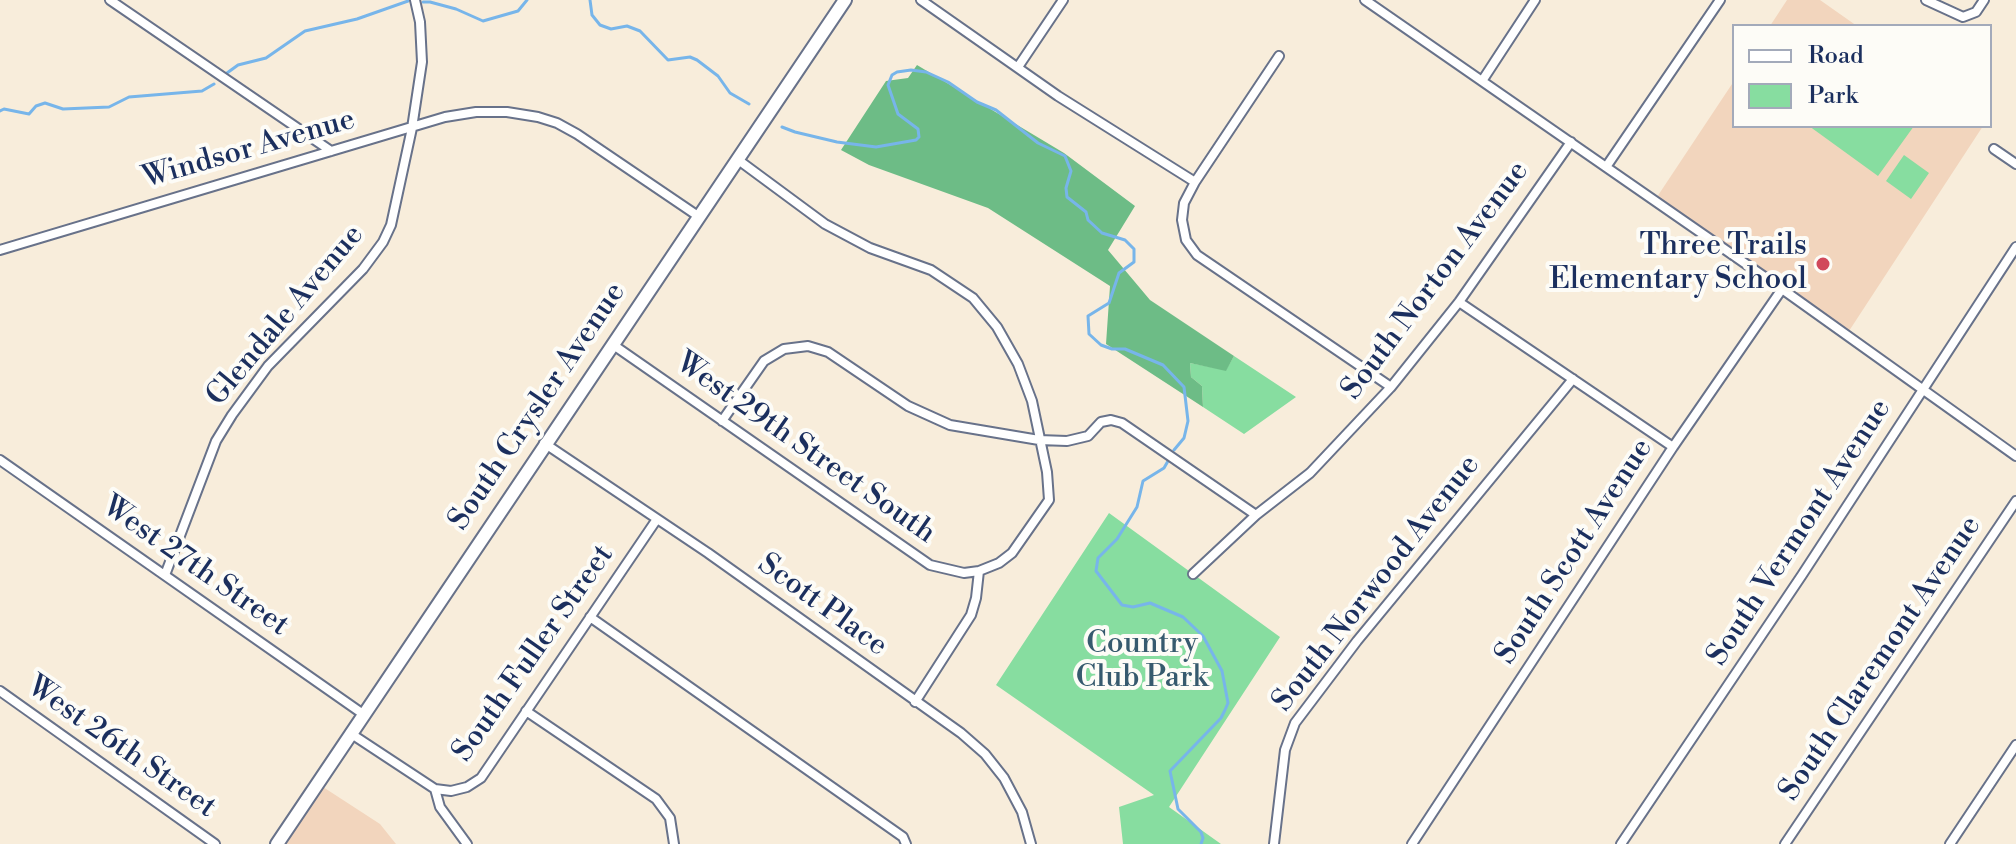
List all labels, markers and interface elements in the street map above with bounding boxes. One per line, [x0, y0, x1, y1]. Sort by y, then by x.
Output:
legend [1732, 24, 1992, 128]
text: Road [1808, 41, 1864, 71]
text: Park [1808, 81, 1858, 111]
street label: Windsor Avenue [139, 103, 359, 197]
street label: South Norton Avenue [1335, 155, 1537, 407]
street label: Glendale Avenue [200, 218, 372, 414]
place label: Three Trails Elementary School [1549, 229, 1807, 300]
marker: Three Trails Elementary School [1814, 255, 1832, 273]
street label: South Crysler Avenue [442, 276, 634, 538]
street label: West 29th Street South [668, 346, 942, 552]
street label: South Vermont Avenue [1700, 393, 1900, 673]
street label: South Scott Avenue [1489, 433, 1661, 671]
street label: South Norwood Avenue [1266, 449, 1488, 719]
street label: West 27th Street [95, 489, 295, 645]
street label: South Claremont Avenue [1772, 510, 1990, 808]
street label: South Fuller Street [446, 539, 622, 769]
street label: Scott Place [750, 547, 894, 665]
park label: Country Club Park [1076, 627, 1208, 698]
street label: West 26th Street [20, 669, 222, 827]

